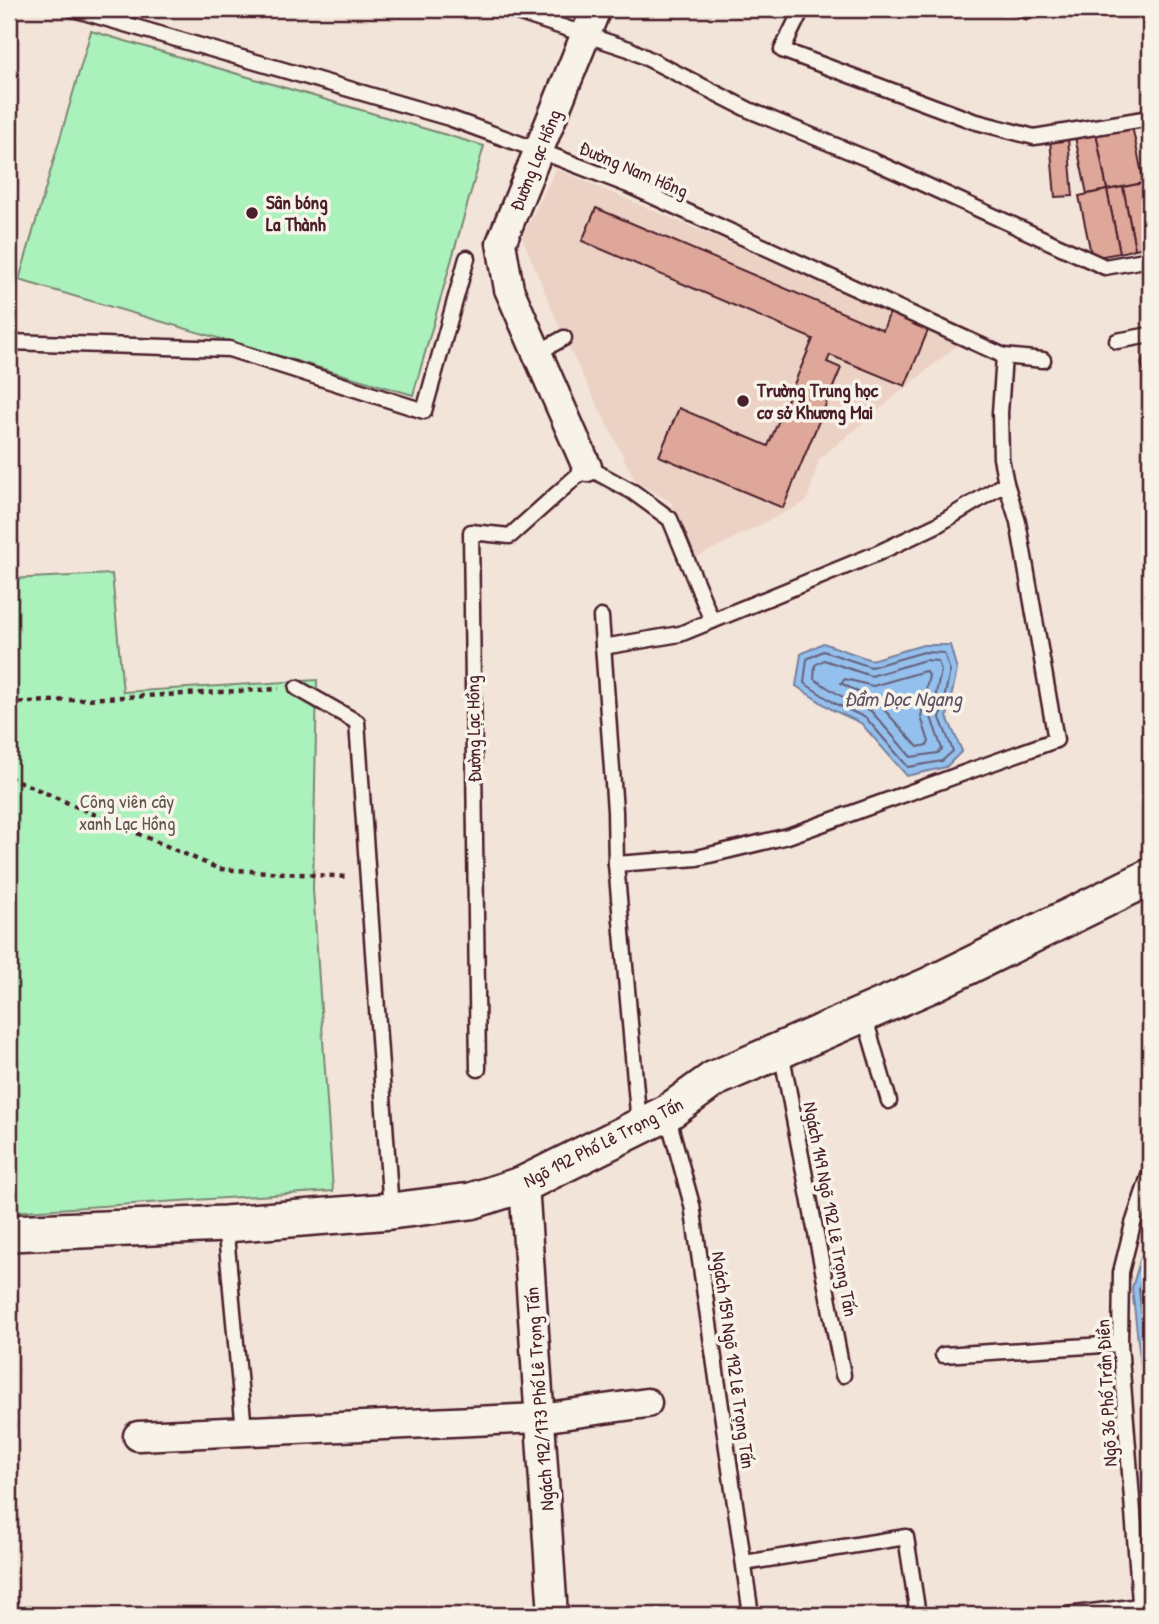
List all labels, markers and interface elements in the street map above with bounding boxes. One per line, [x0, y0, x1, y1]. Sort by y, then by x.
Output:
street label: Đường Lạc Hồng [503, 106, 567, 214]
street label: Đường Nam Hồng [576, 134, 692, 204]
place label: Sân bóng La Thành [266, 189, 328, 237]
marker: Sân bóng La Thành [244, 205, 260, 221]
place label: Trường Trung học cơ sở Khương Mai [756, 377, 879, 426]
marker: Trường Trung học cơ sở Khương Mai [735, 393, 751, 409]
street label: Đường Lạc Hồng [459, 675, 487, 783]
water label: Đầm Dọc Ngang [844, 684, 964, 713]
park label: Công viên cây xanh Lạc Hồng [79, 788, 175, 836]
street label: Ngõ 192 Phố Lê Trọng Tấn [519, 1090, 687, 1194]
street label: Ngách 149 Ngõ 192 Lê Trọng Tấn [797, 1100, 865, 1318]
street label: Ngách 159 Ngõ 192 Lê Trọng Tấn [706, 1250, 762, 1470]
street label: Ngách 192/173 Phố Lê Trọng Tấn [518, 1286, 560, 1512]
street label: Ngõ 36 Phố Trần Điền [1089, 1319, 1123, 1467]

